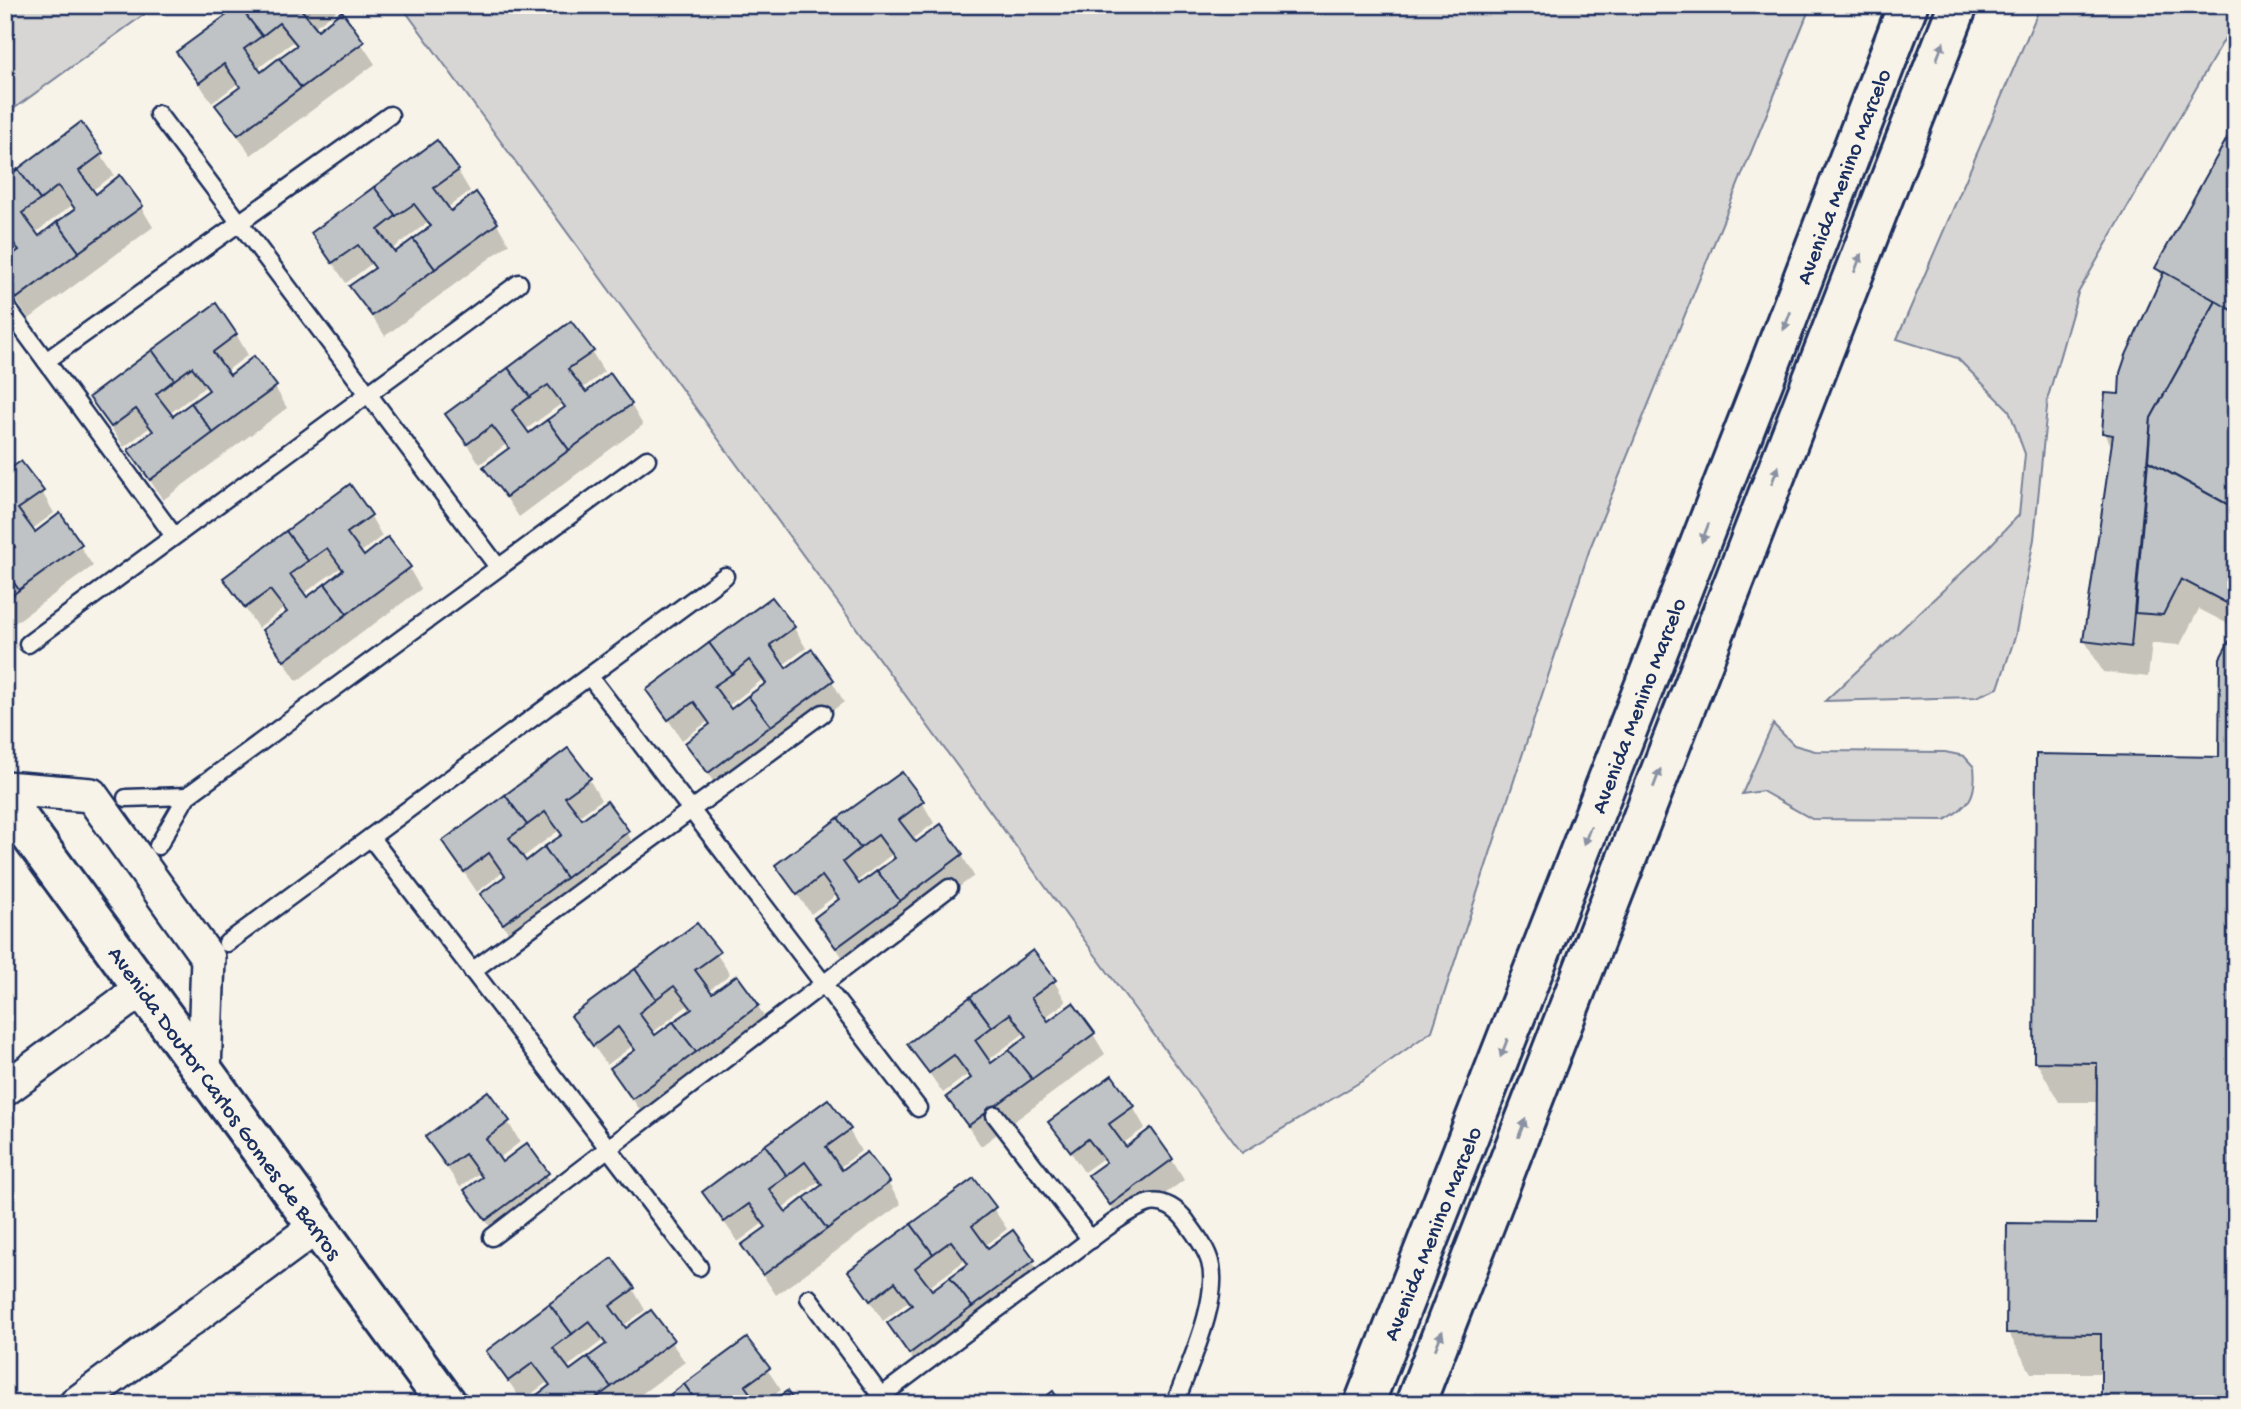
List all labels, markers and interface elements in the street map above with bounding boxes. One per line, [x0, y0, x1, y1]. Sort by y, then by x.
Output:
one-way arrow [1935, 40, 1946, 61]
street label: Avenida Menino Marcelo [1792, 66, 1899, 289]
one-way arrow [1852, 252, 1863, 273]
one-way arrow [1781, 310, 1792, 331]
one-way arrow [1770, 464, 1781, 485]
one-way arrow [1699, 522, 1710, 543]
street label: Avenida Menino Marcelo [1587, 595, 1694, 818]
one-way arrow [1652, 767, 1663, 788]
one-way arrow [1581, 826, 1592, 847]
street label: Avenida Doutor Carlos Gomes de Barros [100, 942, 346, 1266]
one-way arrow [1498, 1038, 1509, 1059]
one-way arrow [1516, 1117, 1527, 1138]
street label: Avenida Menino Marcelo [1379, 1123, 1490, 1345]
one-way arrow [1434, 1330, 1445, 1351]

